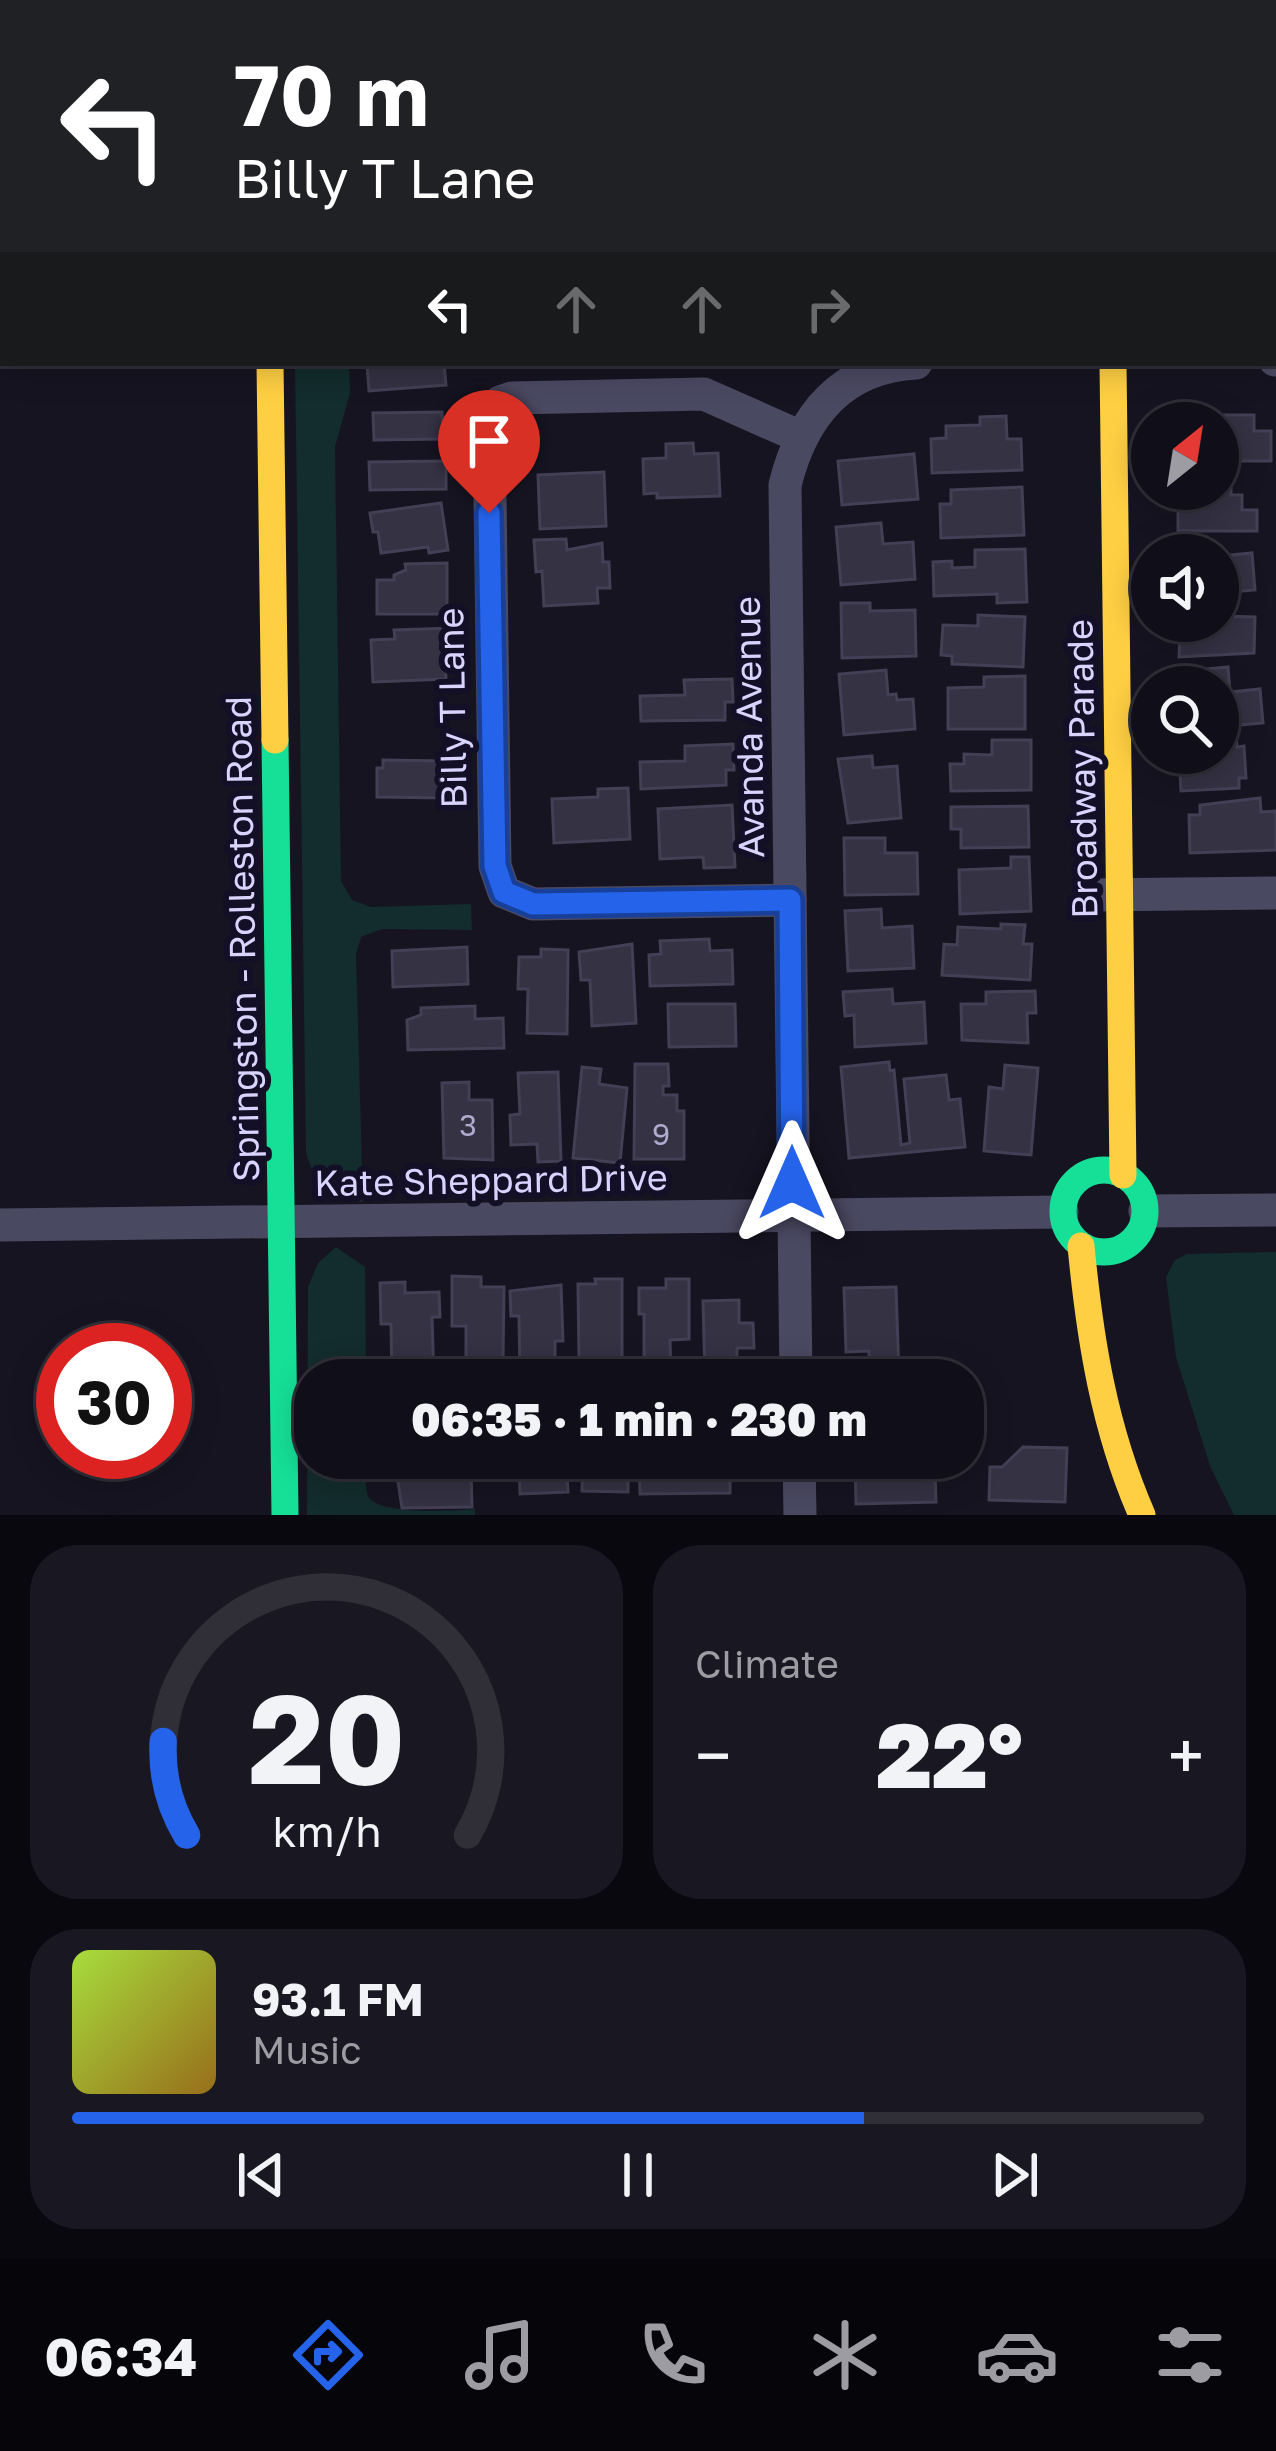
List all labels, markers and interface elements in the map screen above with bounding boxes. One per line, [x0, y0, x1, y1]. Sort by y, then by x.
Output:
text: 70 m [234, 44, 429, 144]
icon: left [36, 48, 192, 204]
text: Billy T Lane [234, 145, 535, 210]
icon: left [417, 276, 483, 342]
icon: ahead [543, 276, 609, 342]
icon: ahead [669, 276, 735, 342]
icon: right [795, 276, 861, 342]
pin [438, 390, 540, 513]
north arrow [1131, 402, 1239, 510]
map controls [1131, 402, 1239, 774]
icon: arrive [456, 408, 522, 474]
button: sound [1131, 534, 1239, 642]
street label: Avanda Avenue [725, 596, 772, 858]
street label: Billy T Lane [428, 607, 475, 809]
street label: Broadway Parade [1057, 619, 1106, 919]
button: search [1131, 666, 1239, 774]
street label: Springston - Rolleston Road [216, 696, 267, 1182]
house number: 3 [459, 1107, 477, 1143]
house number: 9 [652, 1116, 670, 1152]
position arrow [729, 1120, 855, 1246]
street label: Kate Sheppard Drive [314, 1155, 668, 1204]
speed limit sign: 30 [36, 1323, 192, 1479]
text: 06:35 · 1 min · 230 m [411, 1392, 867, 1446]
text: Climate [695, 1640, 839, 1687]
text: 20 [248, 1662, 405, 1811]
text: 22° [876, 1700, 1023, 1808]
text: − [695, 1715, 731, 1795]
text: + [1168, 1715, 1204, 1795]
text: km/h [272, 1805, 381, 1856]
text: 93.1 FM [252, 1972, 424, 2026]
text: Music [252, 2026, 362, 2073]
icon: previous [228, 2142, 294, 2208]
icon: pause [605, 2142, 671, 2208]
icon: next [982, 2142, 1048, 2208]
icon: directions [286, 2313, 370, 2397]
icon: music [458, 2313, 542, 2397]
icon: phone [631, 2313, 715, 2397]
icon: climate [803, 2313, 887, 2397]
icon: car [975, 2313, 1059, 2397]
icon: filters [1148, 2313, 1232, 2397]
text: 06:34 [44, 2323, 198, 2388]

